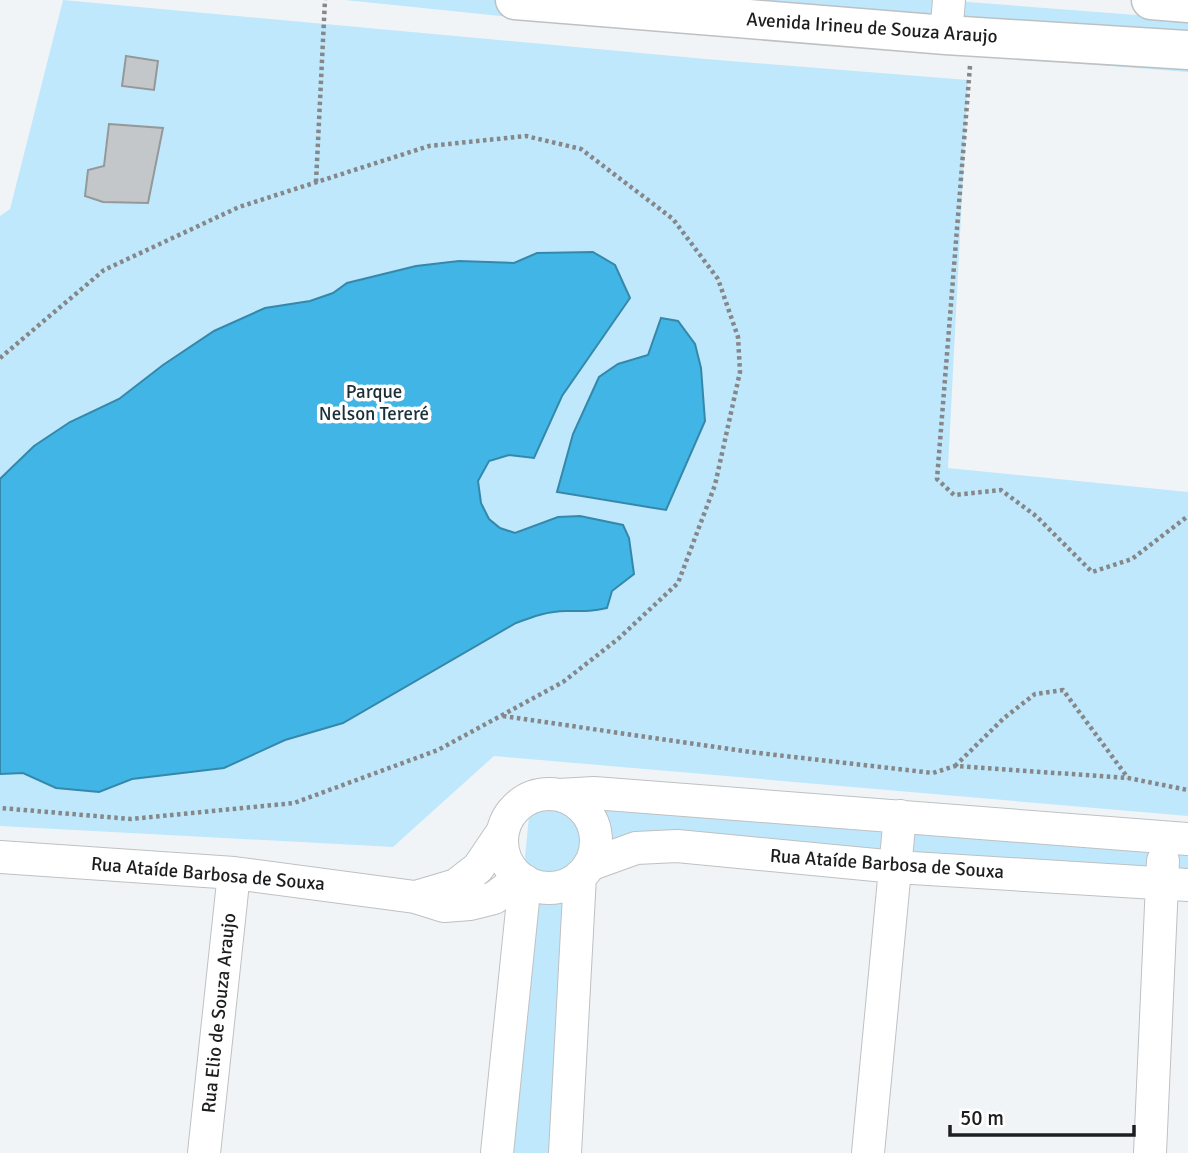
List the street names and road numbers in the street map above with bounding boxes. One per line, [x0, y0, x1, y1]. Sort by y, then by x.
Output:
street label: Avenida Irineu de Souza Araujo [746, 7, 998, 49]
street label: Rua Ataíde Barbosa de Souxa [769, 844, 1005, 884]
street label: Rua Ataíde Barbosa de Souxa [90, 852, 326, 896]
street label: Rua Elio de Souza Araujo [197, 912, 241, 1114]

